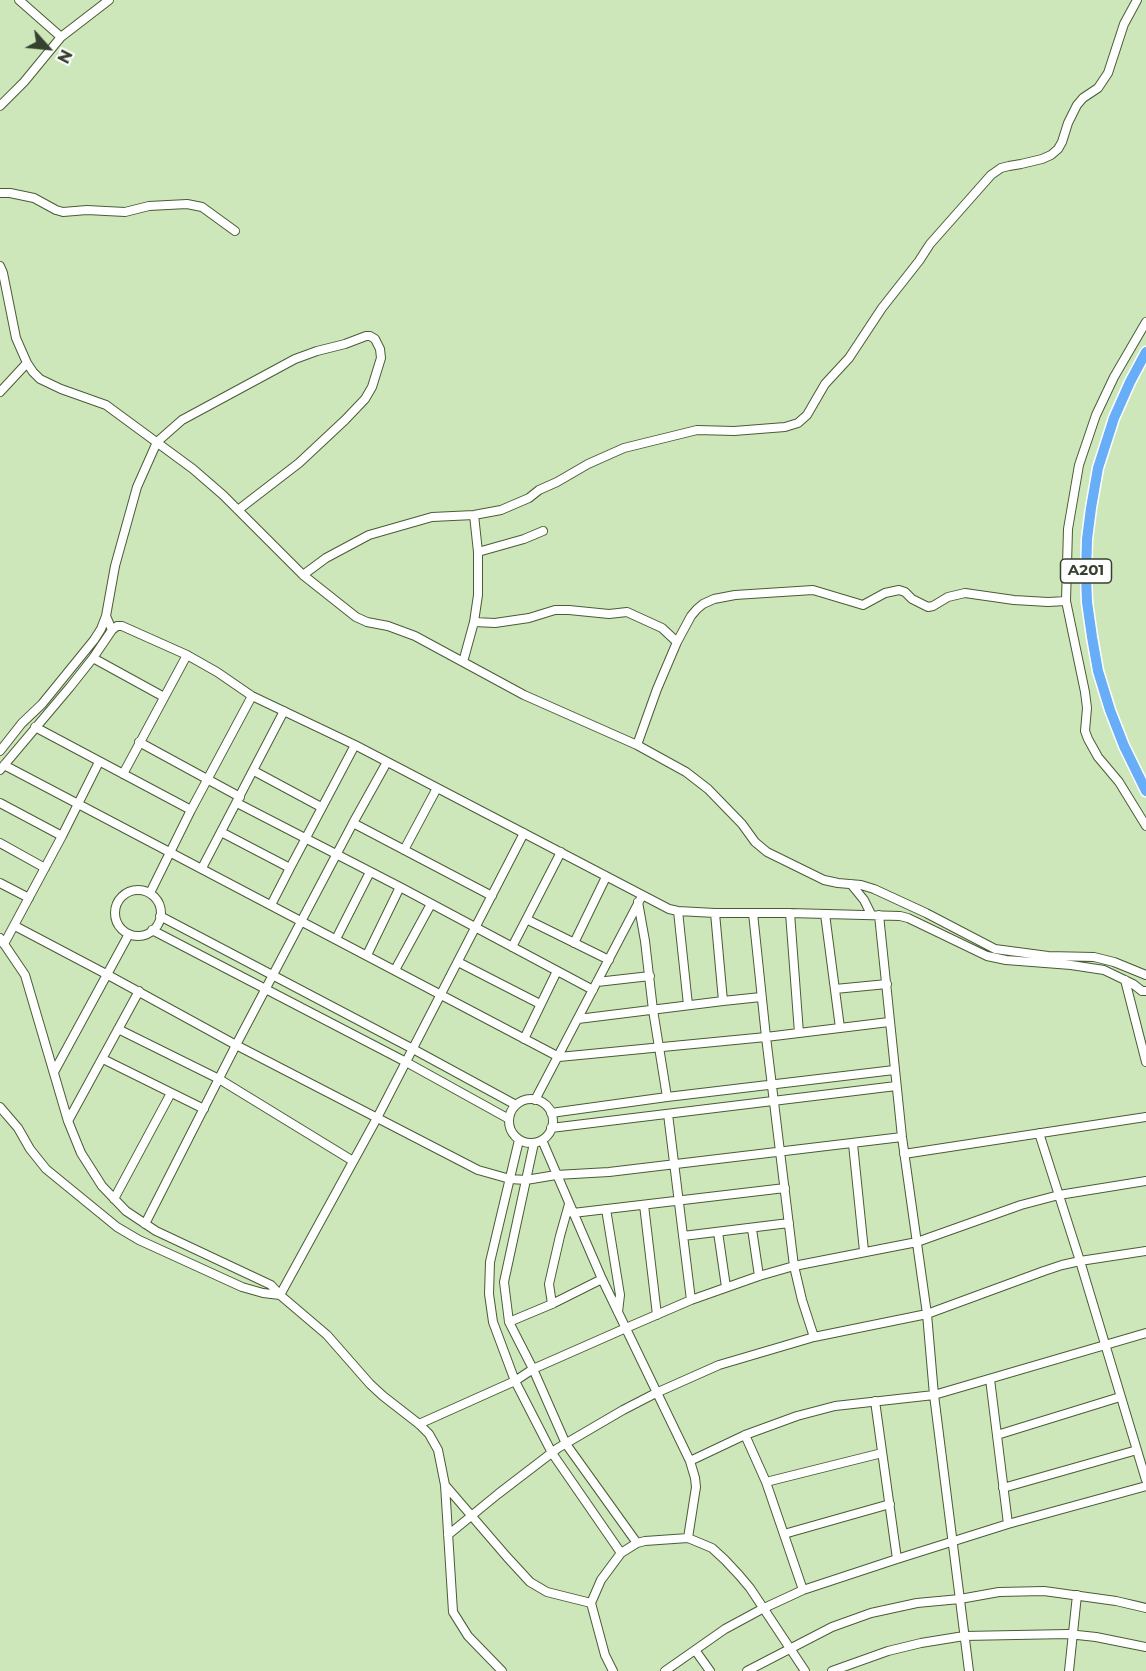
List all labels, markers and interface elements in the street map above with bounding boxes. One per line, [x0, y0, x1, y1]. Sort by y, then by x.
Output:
north arrow [18, 18, 78, 78]
text: N [53, 46, 76, 66]
road number: A201 [1060, 559, 1112, 583]

